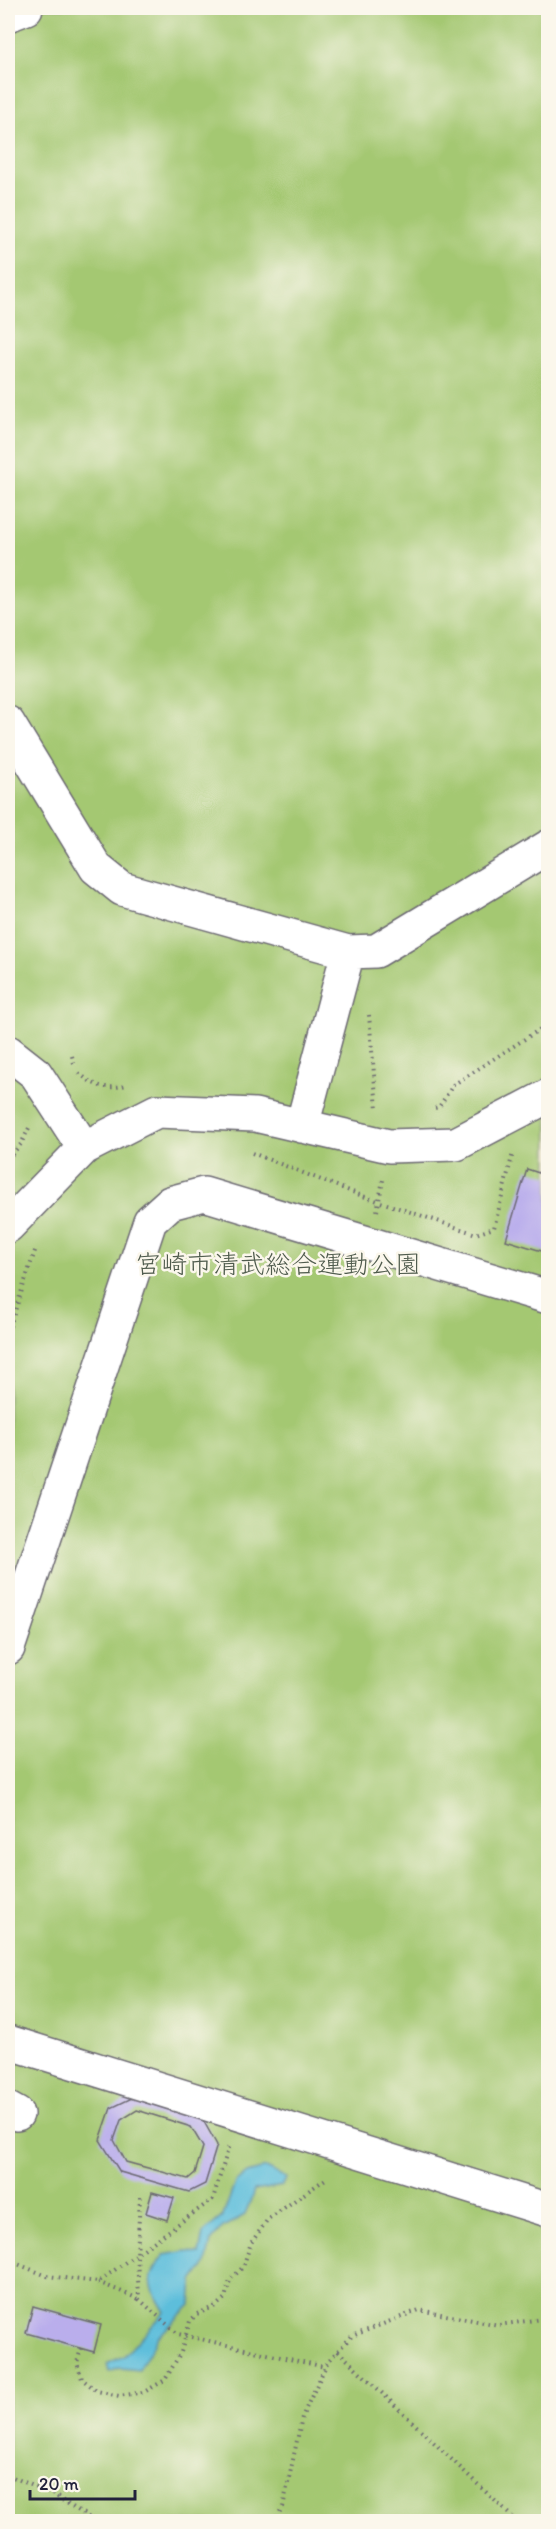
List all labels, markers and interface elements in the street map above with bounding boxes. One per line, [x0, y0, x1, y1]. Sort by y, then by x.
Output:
park label: 宮崎市清武総合運動公園 [135, 1248, 421, 1280]
scale bar [30, 2463, 135, 2501]
text: 20 m [39, 2473, 79, 2495]

